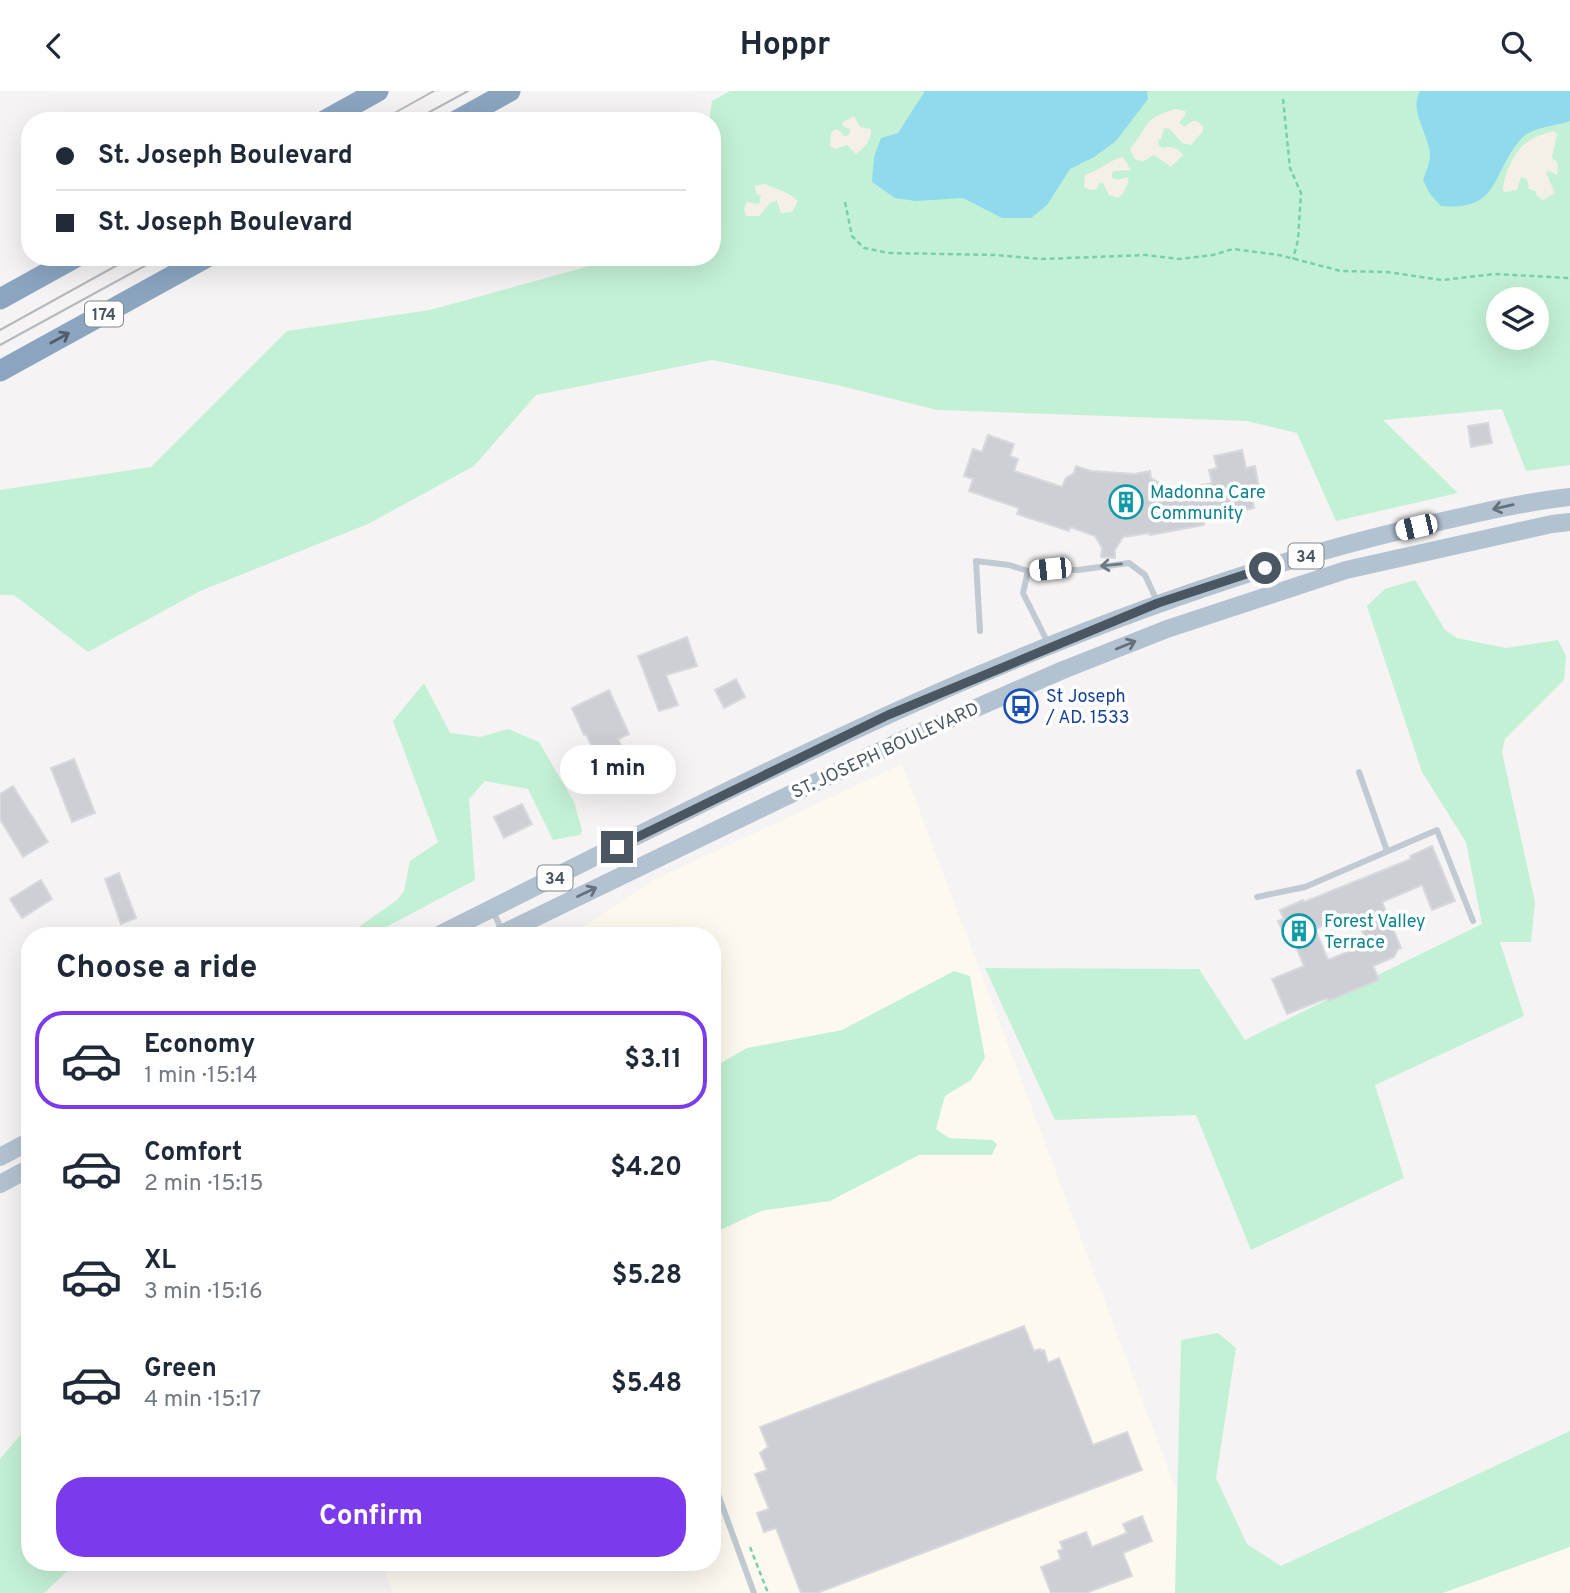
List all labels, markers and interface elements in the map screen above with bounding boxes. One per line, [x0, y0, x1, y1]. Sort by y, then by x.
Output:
text: Hoppr [740, 26, 830, 66]
icon: back [35, 27, 73, 65]
icon: search [1497, 27, 1535, 65]
text: St. Joseph Boulevard [98, 140, 353, 173]
text: St. Joseph Boulevard [98, 207, 353, 240]
map controls [1486, 287, 1549, 350]
button: layers [1486, 287, 1549, 350]
road number: 174 [85, 301, 123, 327]
one-way arrow [49, 331, 70, 344]
place label: Madonna Care Community [1150, 482, 1266, 526]
building icon: Madonna Care Community [1107, 483, 1145, 521]
one-way arrow [1492, 501, 1515, 514]
car [1394, 512, 1439, 542]
road number: 34 [1288, 543, 1324, 569]
route start [1249, 552, 1281, 584]
car [1029, 556, 1072, 582]
one-way arrow [1100, 559, 1123, 572]
one-way arrow [1115, 637, 1136, 650]
place label: St Joseph / AD. 1533 [1045, 686, 1130, 730]
bus stop icon: St Joseph / AD. 1533 [1002, 687, 1040, 725]
street label: ST. JOSEPH BOULEVARD [788, 698, 983, 805]
callout: 1 min [559, 745, 675, 795]
text: 1 min [590, 755, 646, 784]
route end [601, 831, 633, 863]
road number: 34 [538, 865, 572, 891]
one-way arrow [576, 885, 597, 899]
place label: Forest Valley Terrace [1324, 911, 1426, 955]
building icon: Forest Valley Terrace [1280, 912, 1318, 950]
text: Choose a ride [56, 949, 257, 989]
icon: car [60, 1029, 123, 1092]
text: Economy [144, 1029, 255, 1062]
text: $3.11 [624, 1044, 682, 1077]
text: 1 min · 15:14 [144, 1062, 258, 1091]
icon: car [60, 1137, 123, 1200]
text: Comfort [144, 1137, 242, 1170]
text: $4.20 [610, 1152, 682, 1185]
text: 2 min · 15:15 [144, 1170, 263, 1199]
icon: car [60, 1245, 123, 1308]
text: XL [144, 1245, 176, 1278]
text: $5.28 [612, 1260, 682, 1293]
text: 3 min · 15:16 [144, 1278, 263, 1307]
icon: car [60, 1353, 123, 1416]
text: Green [144, 1353, 217, 1386]
text: $5.48 [611, 1368, 682, 1401]
text: 4 min · 15:17 [144, 1386, 261, 1415]
button: Confirm [56, 1477, 686, 1557]

